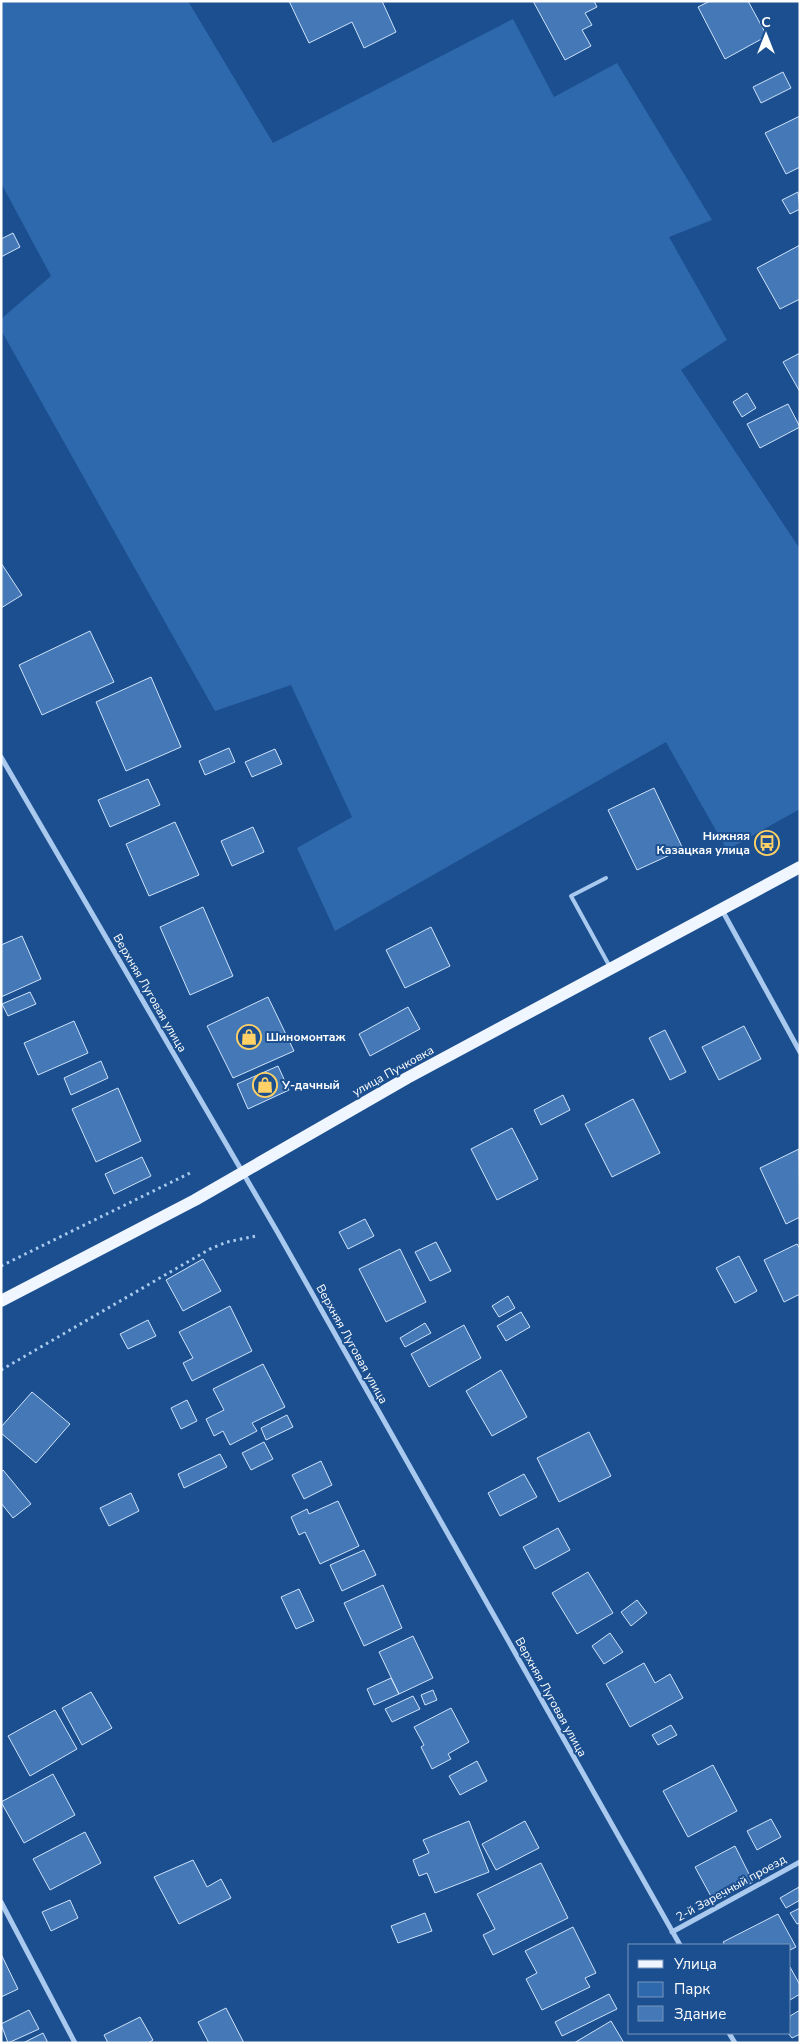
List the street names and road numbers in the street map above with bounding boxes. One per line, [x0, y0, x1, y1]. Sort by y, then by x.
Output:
street label: Верхняя Луговая улица [109, 931, 191, 1055]
street label: улица Пучковка [349, 1042, 437, 1100]
street label: Верхняя Луговая улица [312, 1281, 392, 1407]
street label: Верхняя Луговая улица [511, 1634, 591, 1760]
street label: 2-й Заречный проезд [673, 1851, 789, 1925]

